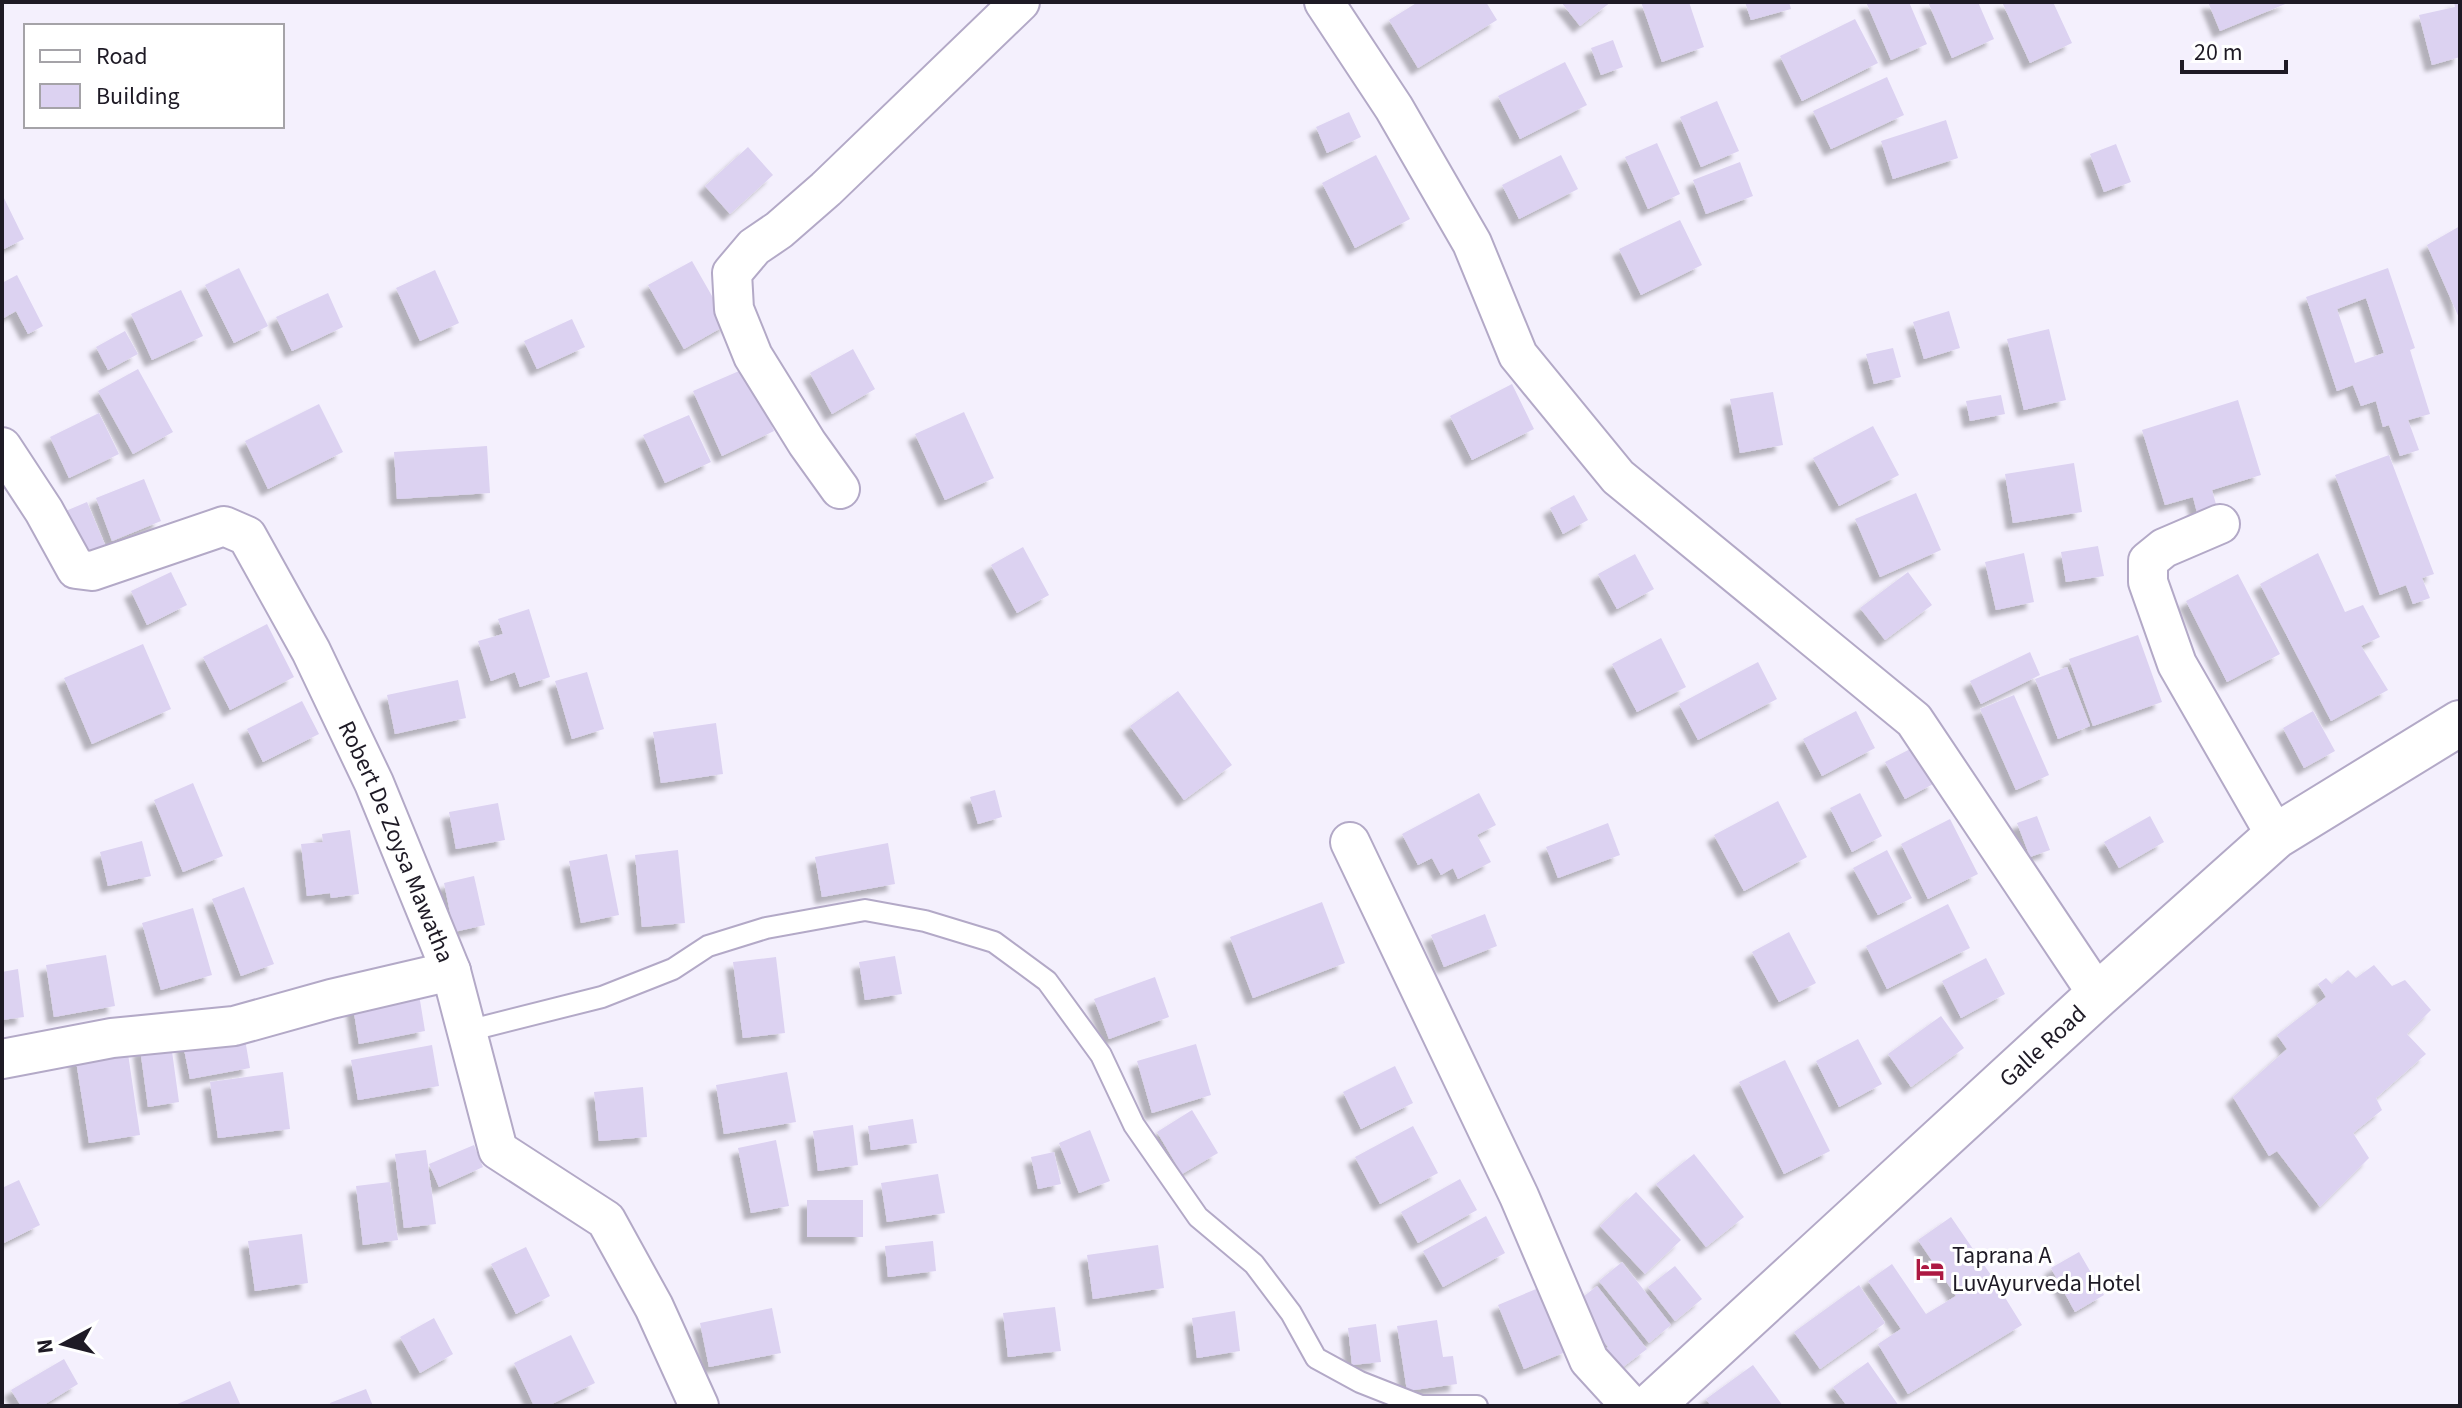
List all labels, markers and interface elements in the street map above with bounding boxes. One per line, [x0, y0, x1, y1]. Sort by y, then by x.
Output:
legend [24, 24, 284, 128]
scale bar [2182, 24, 2286, 74]
text: 20 m [2194, 35, 2243, 70]
text: Road [96, 39, 148, 74]
text: Building [96, 79, 180, 114]
street label: Robert De Zoysa Mawatha [329, 715, 463, 968]
street label: Galle Road [1992, 997, 2094, 1096]
place label: Taprana A LuvAyurveda Hotel [1952, 1238, 2141, 1301]
hotel icon: Taprana A LuvAyurveda Hotel [1915, 1254, 1945, 1284]
north arrow [24, 1304, 104, 1384]
text: N [28, 1337, 62, 1356]

